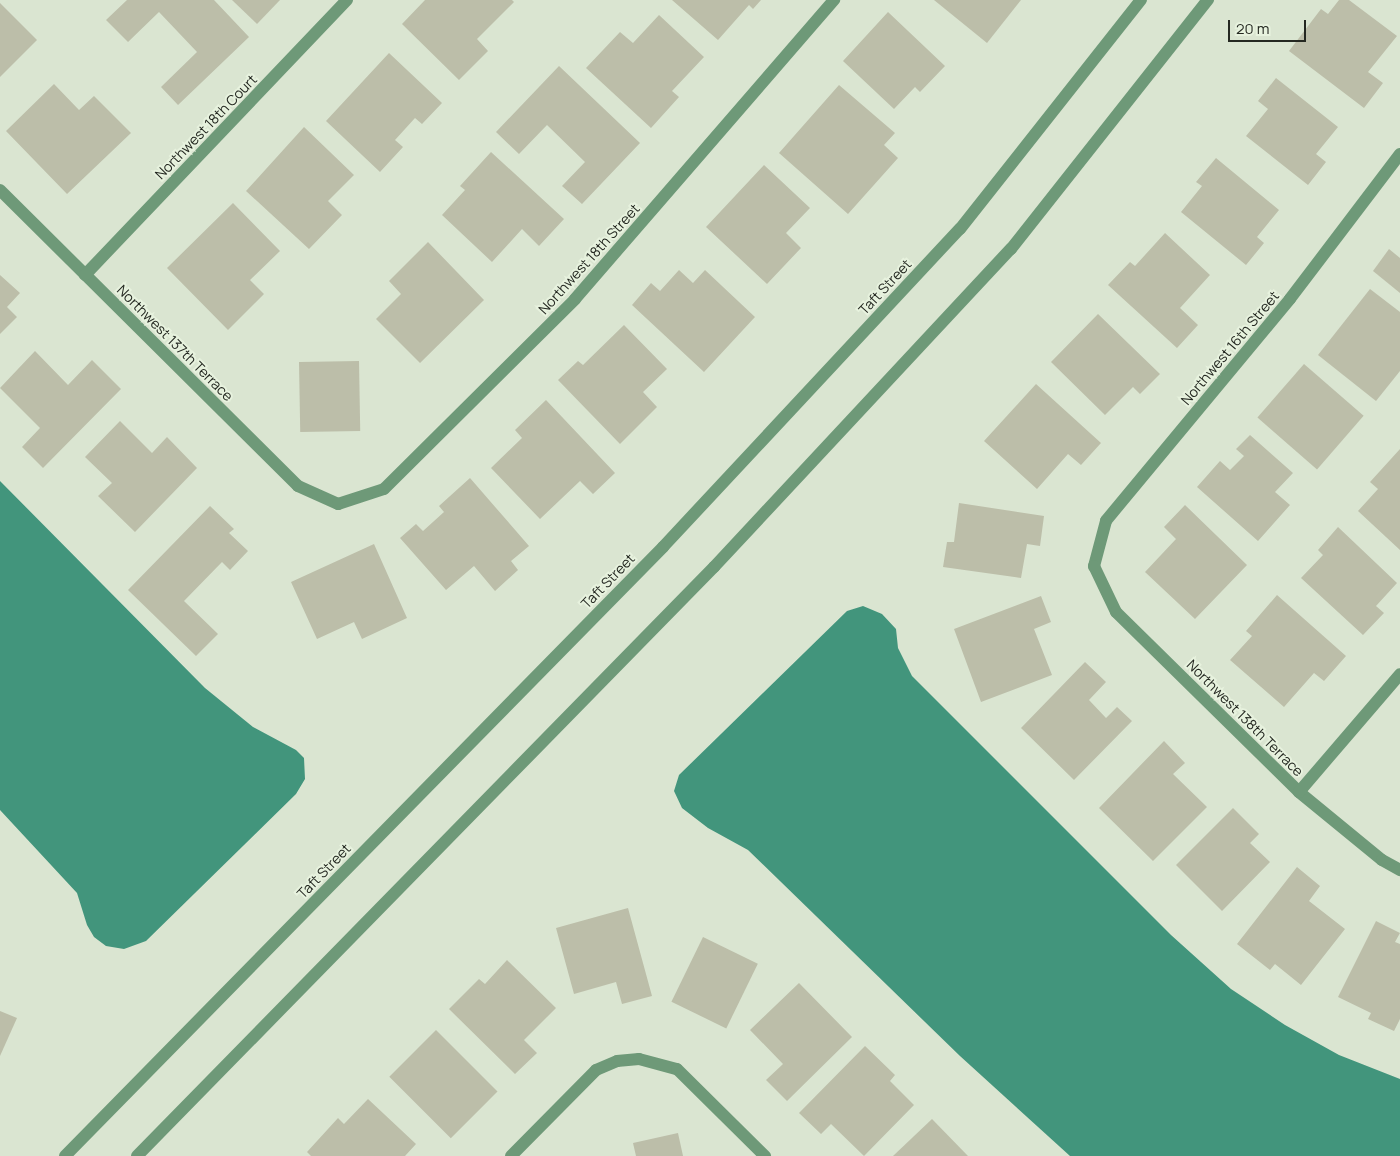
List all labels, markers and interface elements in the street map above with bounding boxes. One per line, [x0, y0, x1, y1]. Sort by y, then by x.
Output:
scale bar [1230, 10, 1308, 42]
text: 20 m [1236, 18, 1269, 39]
street label: Northwest 18th Court [152, 71, 260, 183]
street label: Northwest 18th Street [535, 200, 643, 318]
street label: Taft Street [855, 256, 915, 318]
street label: Northwest 137th Terrace [114, 282, 236, 404]
street label: Northwest 16th Street [1178, 288, 1282, 408]
street label: Taft Street [578, 550, 638, 612]
street label: Northwest 138th Terrace [1183, 656, 1307, 780]
street label: Taft Street [294, 840, 354, 902]

